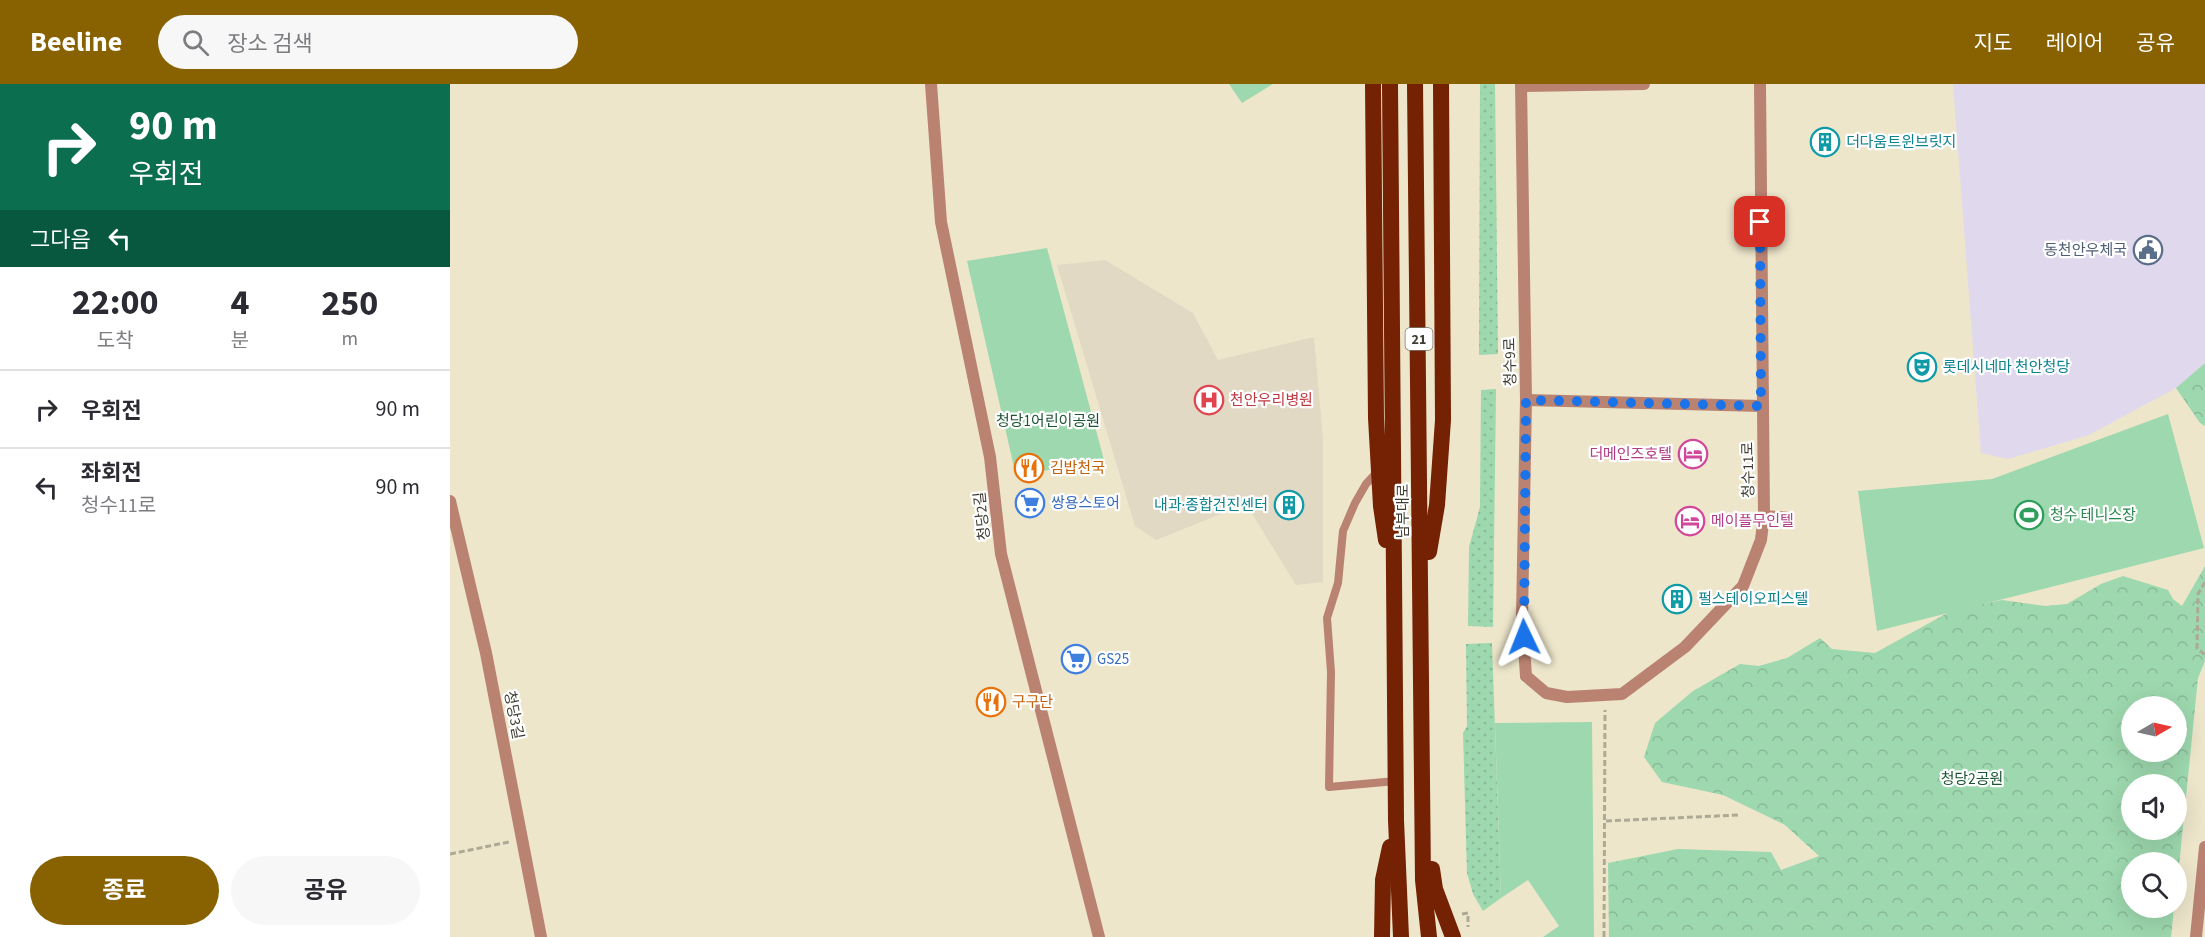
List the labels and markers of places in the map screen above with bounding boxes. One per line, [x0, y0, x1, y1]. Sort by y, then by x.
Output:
building icon: 더다움트윈브릿지 [1809, 126, 1841, 158]
place label: 더다움트윈브릿지 [1846, 132, 1956, 153]
pin [1734, 196, 1785, 247]
public building icon: 동천안우체국 [2132, 234, 2164, 266]
place label: 동천안우체국 [2044, 240, 2127, 261]
theatre icon: 롯데시네마 천안청당 [1906, 351, 1938, 383]
place label: 롯데시네마 천안청당 [1943, 357, 2070, 378]
hospital icon: 천안우리병원 [1193, 384, 1225, 416]
place label: 천안우리병원 [1230, 390, 1313, 411]
hotel icon: 더메인즈호텔 [1677, 438, 1709, 470]
place label: 더메인즈호텔 [1589, 444, 1672, 465]
restaurant icon: 김밥천국 [1013, 452, 1045, 484]
place label: 김밥천국 [1050, 458, 1105, 479]
supermarket icon: 쌍용스토어 [1014, 487, 1046, 519]
building icon: 내과·종합건진센터 [1273, 489, 1305, 521]
place label: 쌍용스토어 [1051, 493, 1120, 514]
place label: 내과·종합건진센터 [1154, 495, 1268, 516]
sports icon: 청수 테니스장 [2013, 499, 2045, 531]
hotel icon: 메이플무인텔 [1674, 505, 1706, 537]
place label: 청수 테니스장 [2050, 505, 2136, 526]
place label: 메이플무인텔 [1711, 511, 1794, 532]
building icon: 펄스테이오피스텔 [1661, 583, 1693, 615]
place label: 펄스테이오피스텔 [1698, 589, 1808, 610]
supermarket icon: GS25 [1060, 643, 1092, 675]
place label: GS25 [1097, 649, 1129, 670]
restaurant icon: 구구단 [975, 686, 1007, 718]
place label: 구구단 [1012, 692, 1054, 713]

